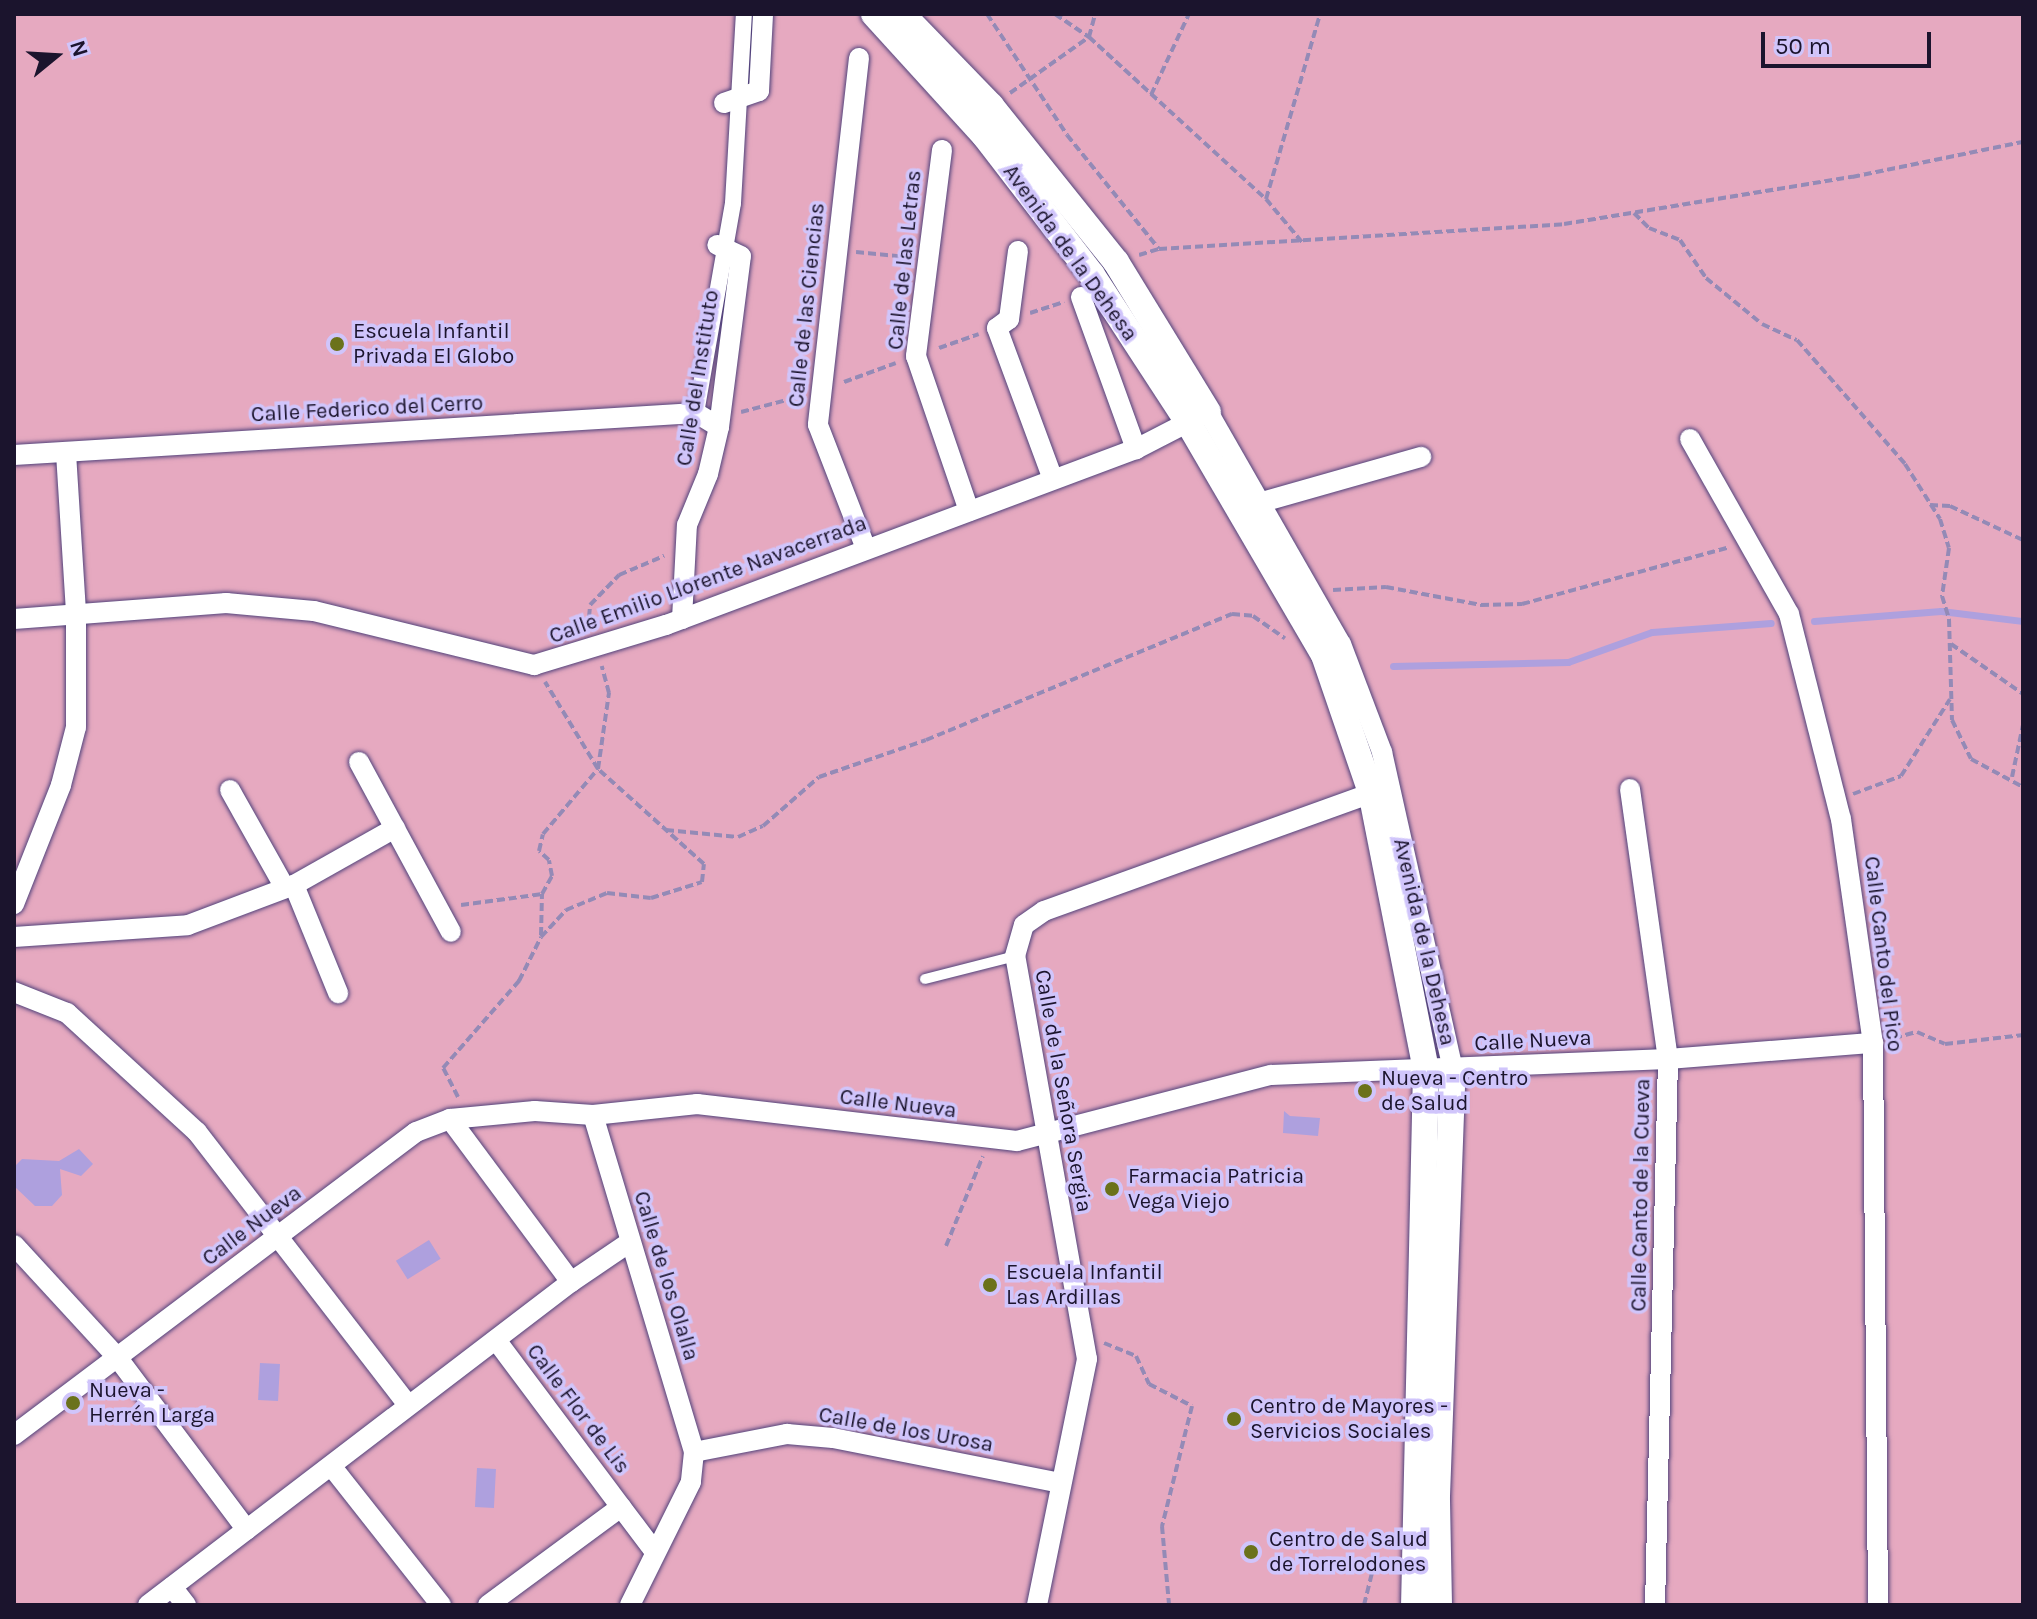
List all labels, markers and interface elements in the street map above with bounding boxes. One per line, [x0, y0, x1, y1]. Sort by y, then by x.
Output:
north arrow [16, 16, 96, 96]
scale bar [1765, 16, 1935, 66]
text: 50 m [1775, 32, 1831, 60]
text: N [64, 37, 94, 60]
street label: Avenida de la Dehesa [997, 160, 1143, 346]
street label: Calle de las Letras [882, 169, 928, 351]
street label: Calle de las Ciencias [783, 202, 831, 408]
street label: Calle del Instituto [671, 288, 725, 468]
place label: Escuela Infantil Privada El Globo [353, 318, 514, 370]
marker: Escuela Infantil Privada El Globo [328, 335, 346, 353]
street label: Calle Federico del Cerro [250, 390, 484, 428]
street label: Calle Emilio Llorente Navacerrada [546, 510, 870, 650]
street label: Avenida de la Dehesa [1387, 836, 1461, 1048]
street label: Calle Canto del Pico [1858, 855, 1908, 1053]
street label: Calle de la Señora Sergia [1029, 968, 1097, 1214]
street label: Calle Nueva [1474, 1025, 1592, 1057]
place label: Nueva - Centro de Salud [1381, 1065, 1528, 1116]
street label: Calle Canto de la Cueva [1626, 1078, 1656, 1312]
marker: Nueva - Centro de Salud [1356, 1082, 1374, 1100]
street label: Calle Nueva [838, 1084, 958, 1124]
place label: Farmacia Patricia Vega Viejo [1128, 1163, 1304, 1214]
street label: Calle Nueva [197, 1180, 307, 1272]
marker: Farmacia Patricia Vega Viejo [1103, 1180, 1121, 1198]
street label: Calle de los Olalla [628, 1188, 704, 1364]
place label: Escuela Infantil Las Ardillas [1006, 1259, 1163, 1310]
marker: Escuela Infantil Las Ardillas [981, 1276, 999, 1294]
street label: Calle Flor de Lis [521, 1339, 635, 1479]
place label: Nueva - Herrén Larga [89, 1377, 215, 1428]
place label: Centro de Mayores - Servicios Sociales [1250, 1393, 1448, 1444]
marker: Nueva - Herrén Larga [64, 1394, 82, 1412]
street label: Calle de los Urosa [817, 1402, 995, 1458]
marker: Centro de Mayores - Servicios Sociales [1225, 1410, 1243, 1428]
place label: Centro de Salud de Torrelodones [1269, 1526, 1428, 1578]
marker: Centro de Salud de Torrelodones [1240, 1541, 1262, 1563]

